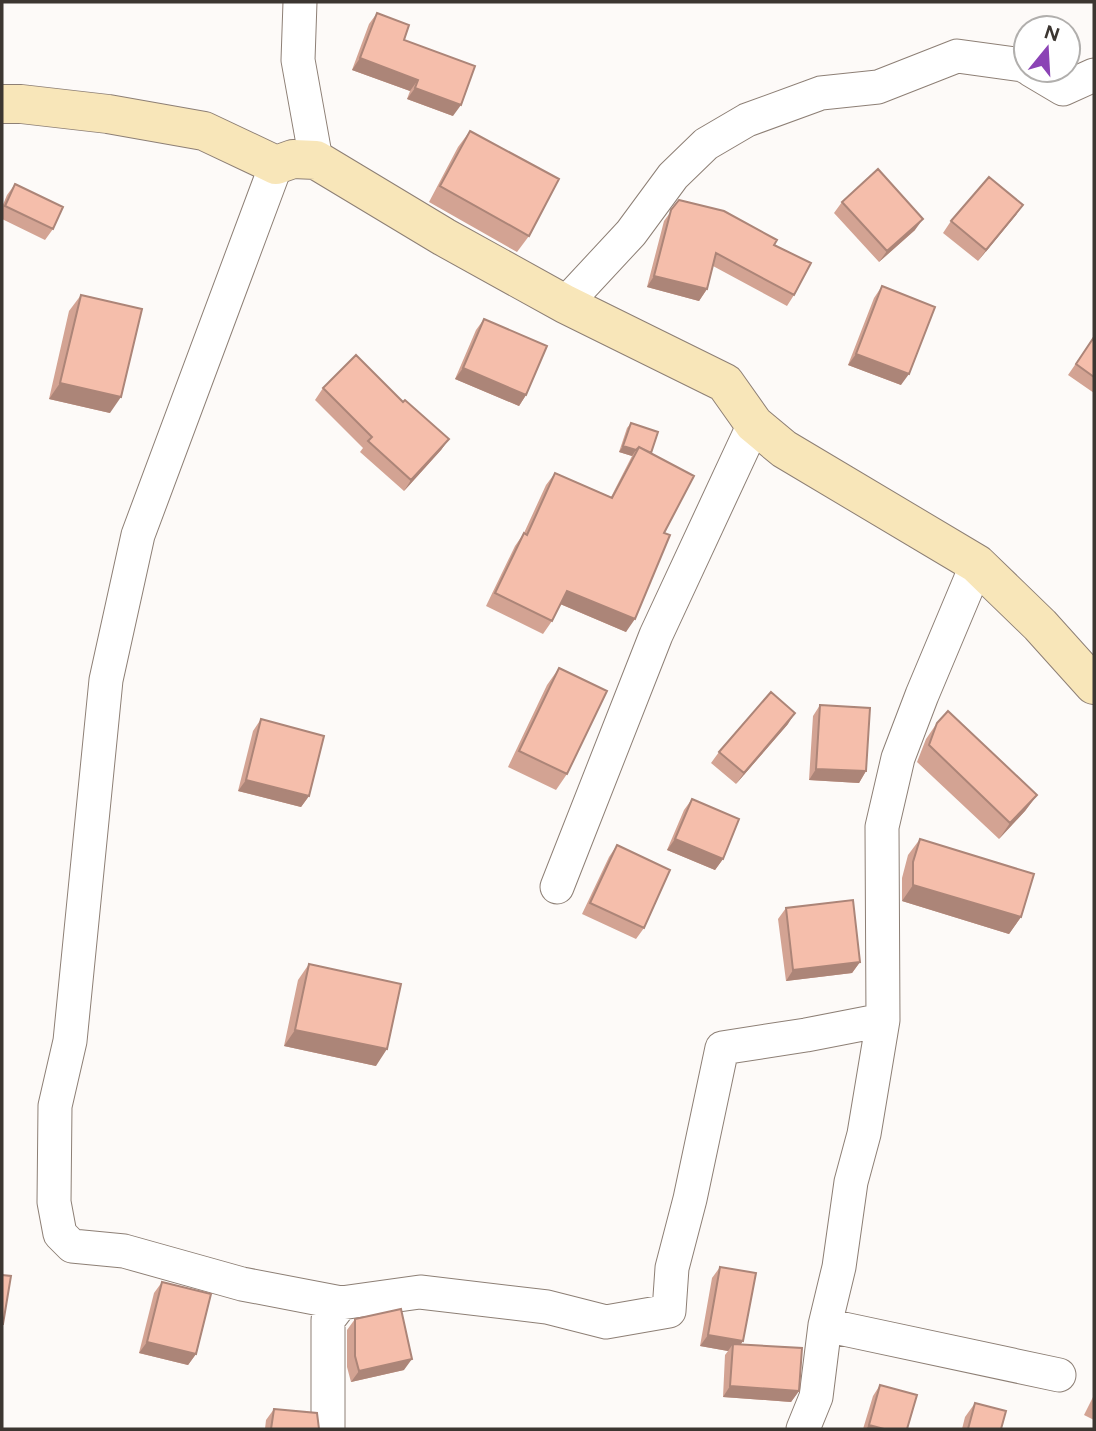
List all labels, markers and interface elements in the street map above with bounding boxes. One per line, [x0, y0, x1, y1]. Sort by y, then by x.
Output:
north arrow [1012, 14, 1082, 84]
text: N [1042, 20, 1063, 47]

